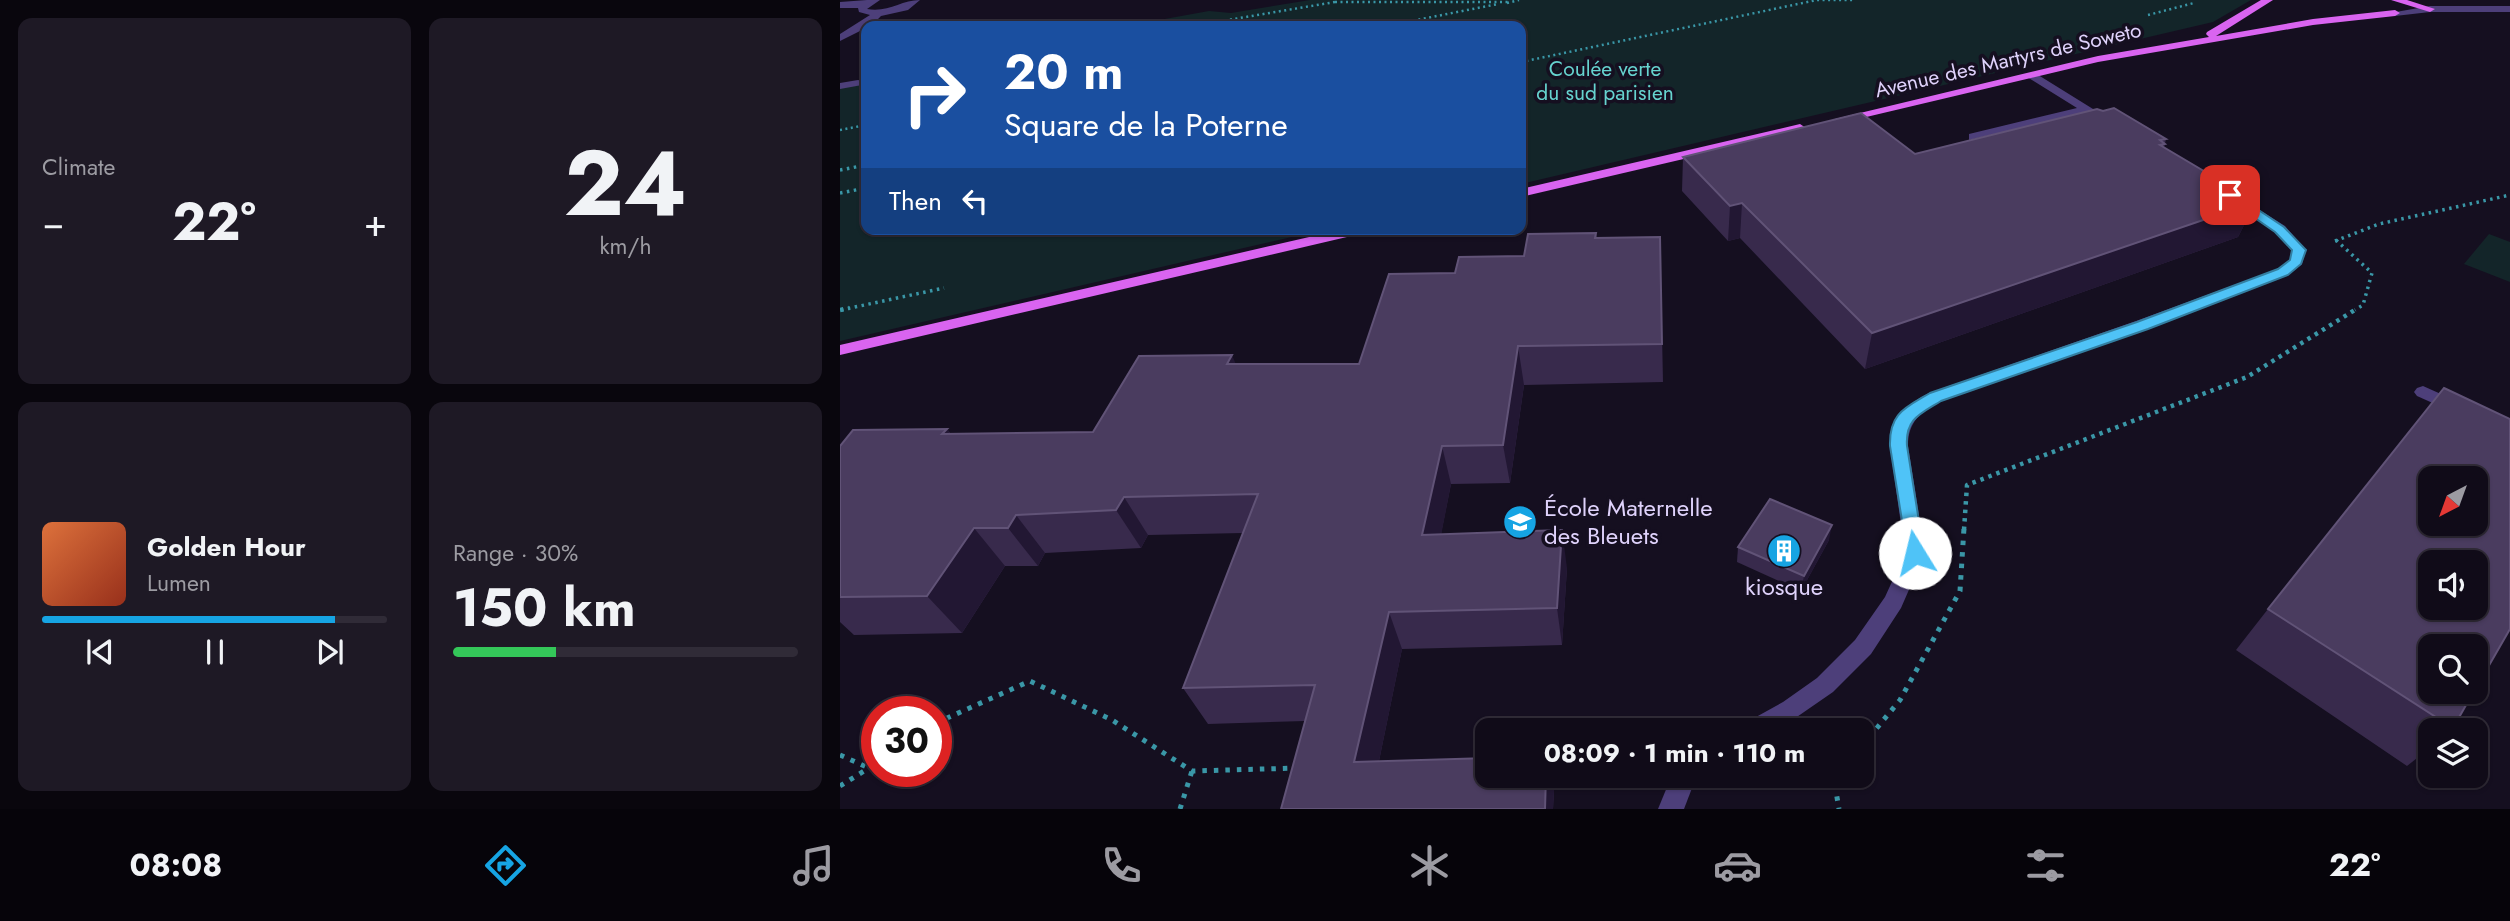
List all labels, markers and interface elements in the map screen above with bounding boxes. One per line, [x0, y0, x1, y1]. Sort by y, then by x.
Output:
street label: Avenue des Martyrs de Soweto [1872, 15, 2144, 105]
text: 20 m [1004, 37, 1123, 107]
icon: right [889, 49, 980, 140]
park label: Coulée verte du sud parisien [1536, 54, 1674, 108]
text: Square de la Poterne [1004, 102, 1288, 148]
text: 24 [564, 118, 687, 249]
text: Climate [42, 150, 115, 184]
pin [2200, 165, 2260, 225]
icon: arrive [2211, 176, 2249, 214]
text: Then [889, 182, 942, 220]
icon: left [956, 182, 994, 220]
text: 22° [172, 184, 256, 260]
text: − [42, 195, 64, 250]
text: + [364, 195, 387, 250]
text: km/h [600, 229, 651, 263]
north arrow [2418, 466, 2488, 536]
map controls [2418, 466, 2488, 788]
place label: École Maternelle des Bleuets [1544, 490, 1713, 553]
school or university icon: École Maternelle des Bleuets [1501, 503, 1539, 541]
position arrow [1878, 516, 1952, 590]
text: Golden Hour [147, 528, 306, 566]
building icon: kiosque [1765, 532, 1803, 570]
text: Range · 30% [453, 536, 578, 570]
button: sound [2418, 550, 2488, 620]
text: Lumen [147, 566, 211, 600]
place label: kiosque [1745, 569, 1823, 604]
text: 150 km [453, 570, 636, 646]
icon: previous [81, 633, 119, 671]
icon: pause [196, 633, 234, 671]
icon: next [311, 633, 349, 671]
button: search [2418, 634, 2488, 704]
speed limit sign: 30 [861, 696, 952, 787]
button: layers [2418, 718, 2488, 788]
text: 08:09 · 1 min · 110 m [1544, 734, 1805, 772]
icon: directions [481, 841, 530, 890]
icon: music [789, 841, 838, 890]
icon: phone [1097, 841, 1146, 890]
icon: climate [1405, 841, 1454, 890]
icon: car [1713, 841, 1762, 890]
icon: filters [2021, 841, 2070, 890]
text: 08:08 [129, 842, 222, 888]
text: 22° [2329, 842, 2380, 888]

